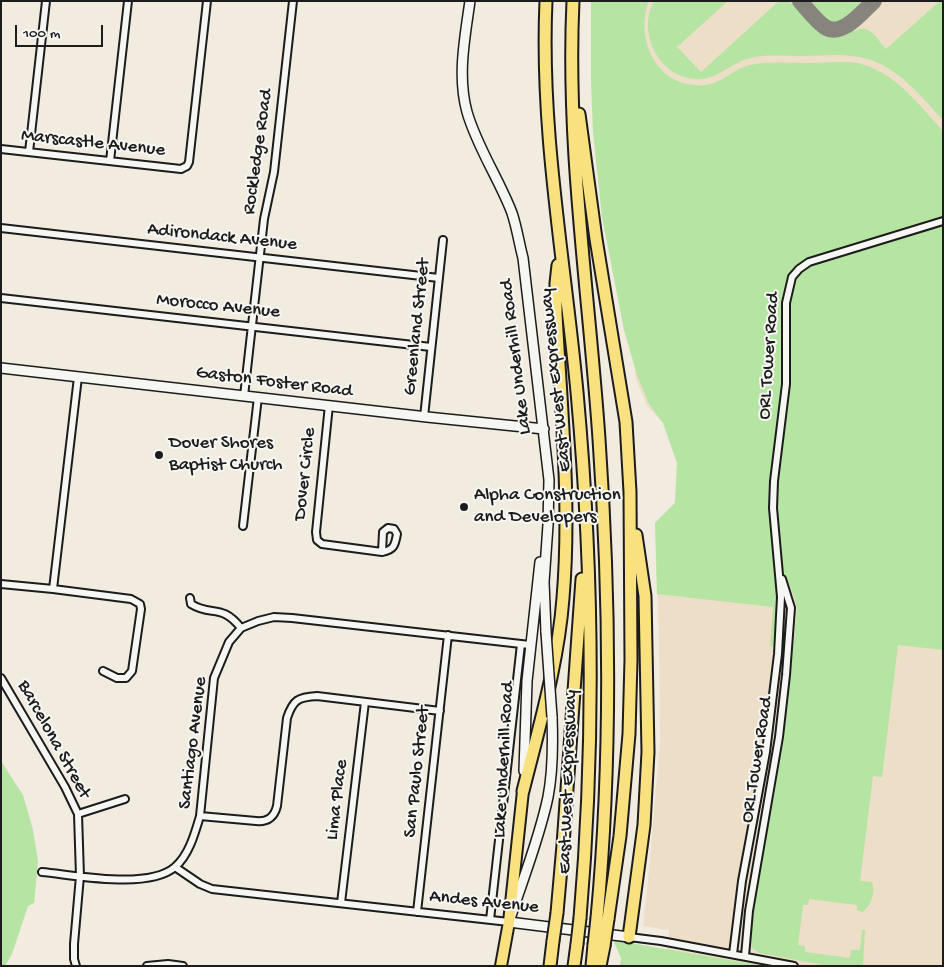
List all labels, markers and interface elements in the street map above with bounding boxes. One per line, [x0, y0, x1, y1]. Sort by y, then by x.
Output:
scale bar [18, 15, 105, 47]
text: 100 m [23, 25, 60, 43]
street label: Rockledge Road [239, 88, 279, 216]
street label: Marscastle Avenue [20, 125, 166, 163]
street label: Adirondack Avenue [146, 219, 298, 257]
street label: Greenland Street [399, 257, 437, 397]
street label: Lake Underhill Road [496, 278, 538, 436]
street label: East-West Expressway [536, 287, 578, 473]
street label: Morocco Avenue [155, 289, 281, 325]
street label: ORL Tower Road [754, 292, 786, 420]
street label: Gaston Foster Road [194, 362, 354, 404]
street label: Dover Circle [290, 426, 322, 522]
place label: Dover Shores Baptist Church [169, 433, 283, 477]
marker: Dover Shores Baptist Church [153, 449, 165, 461]
place label: Alpha Construction and Developers [474, 485, 621, 529]
marker: Alpha Construction and Developers [458, 501, 470, 513]
street label: Santiago Avenue [175, 676, 213, 810]
street label: Barcelona Street [11, 677, 95, 803]
street label: Lake Underhill Road [490, 681, 520, 839]
street label: East-West Expressway [554, 689, 584, 875]
street label: ORL Tower Road [737, 695, 779, 825]
street label: San Paulo Street [400, 705, 436, 839]
street label: Lima Place [322, 758, 354, 842]
street label: Andes Avenue [428, 886, 540, 920]

